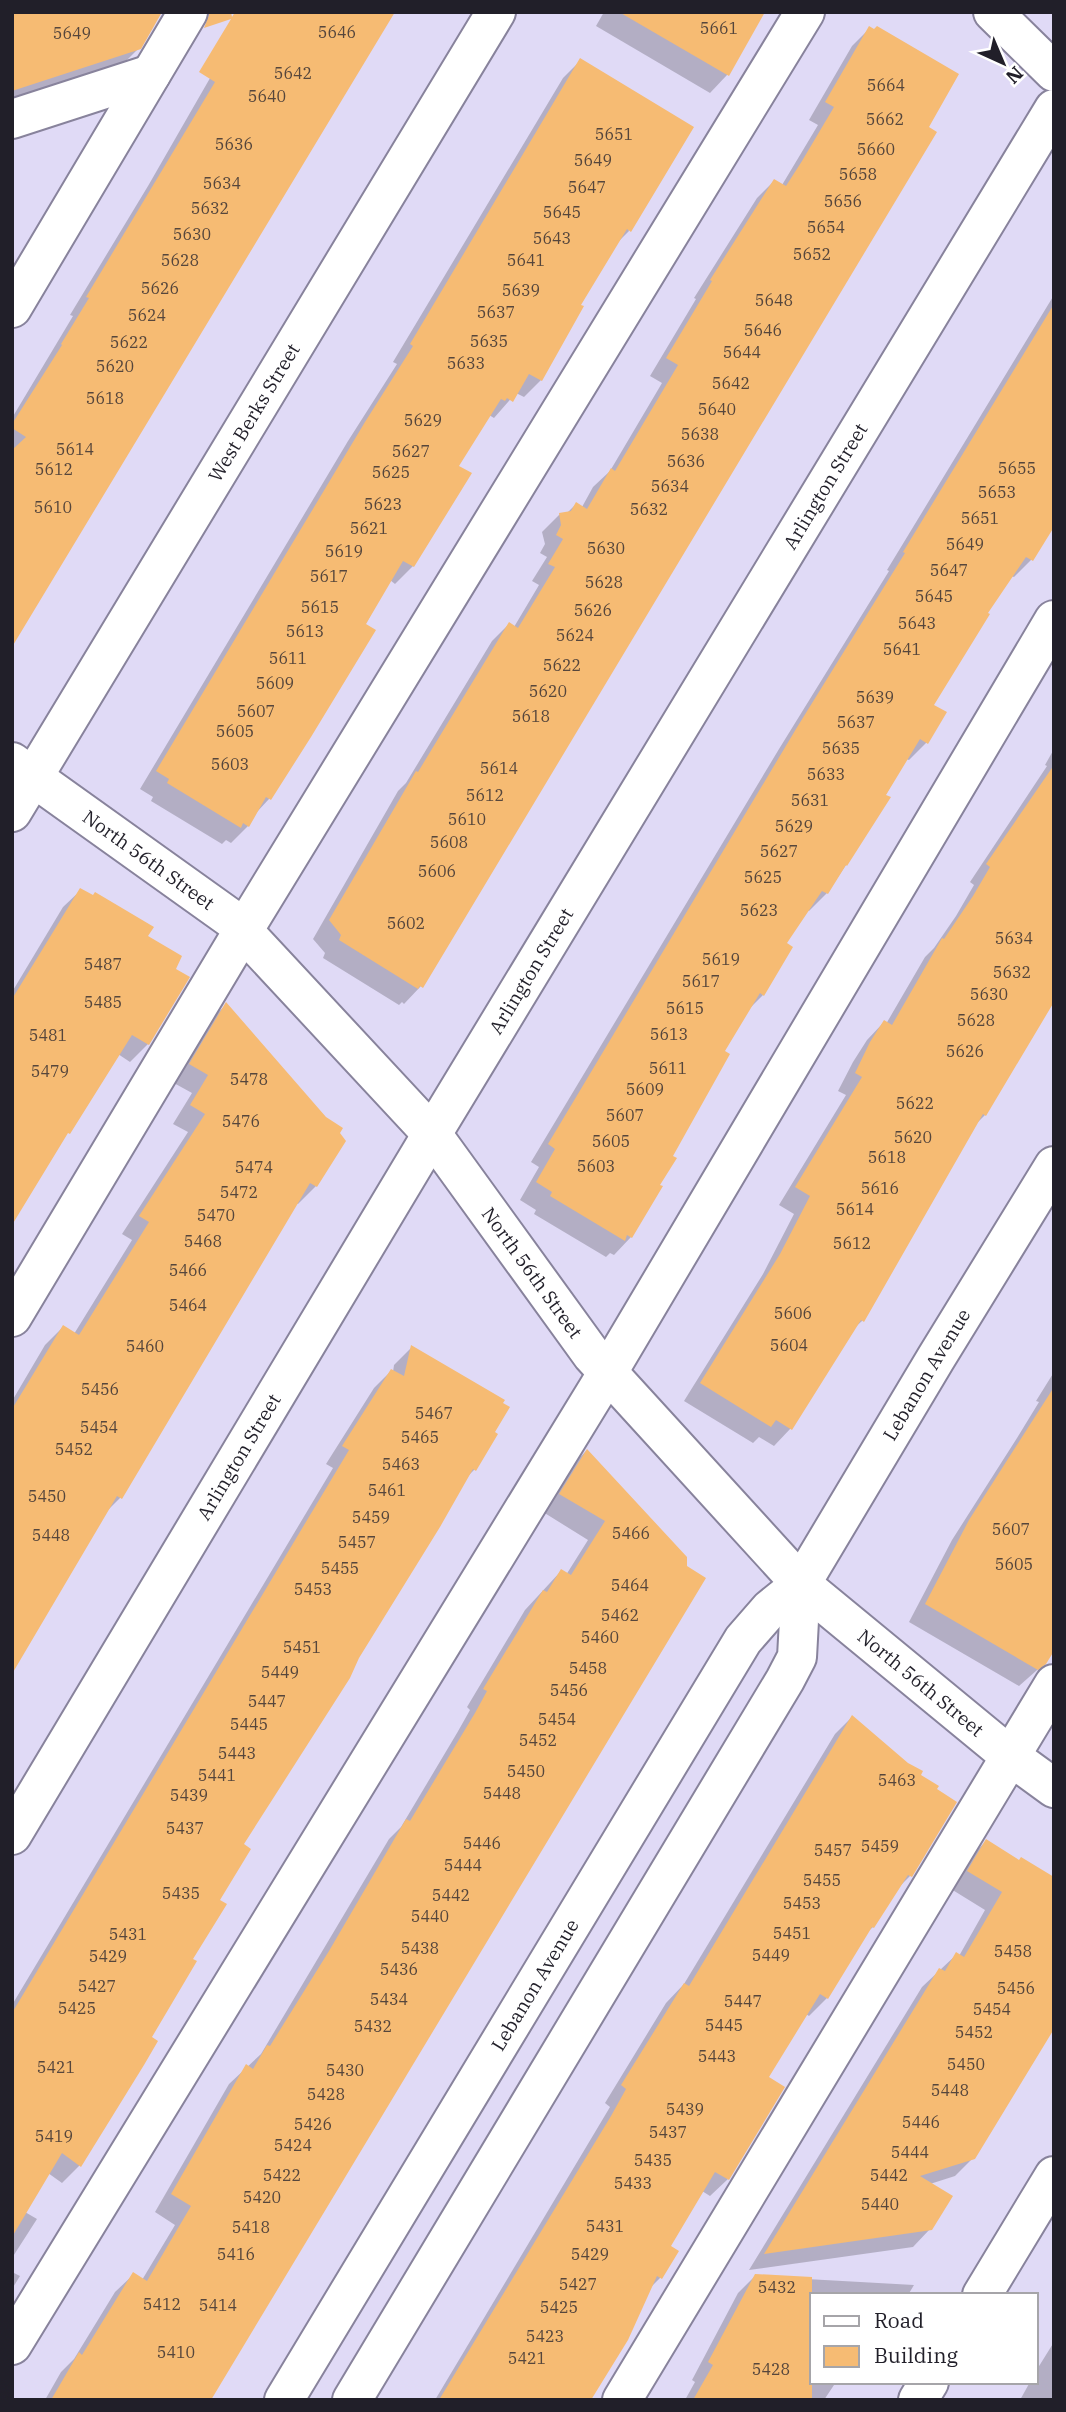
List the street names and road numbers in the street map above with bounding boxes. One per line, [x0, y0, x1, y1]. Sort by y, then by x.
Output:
street label: West Berks Street [203, 339, 305, 486]
street label: Arlington Street [778, 419, 873, 554]
street label: North 56th Street [78, 805, 219, 915]
street label: Arlington Street [484, 903, 579, 1038]
street label: North 56th Street [477, 1202, 588, 1343]
street label: Lebanon Avenue [878, 1304, 975, 1445]
street label: Arlington Street [192, 1389, 286, 1524]
street label: North 56th Street [853, 1624, 989, 1742]
street label: Lebanon Avenue [486, 1915, 584, 2055]

